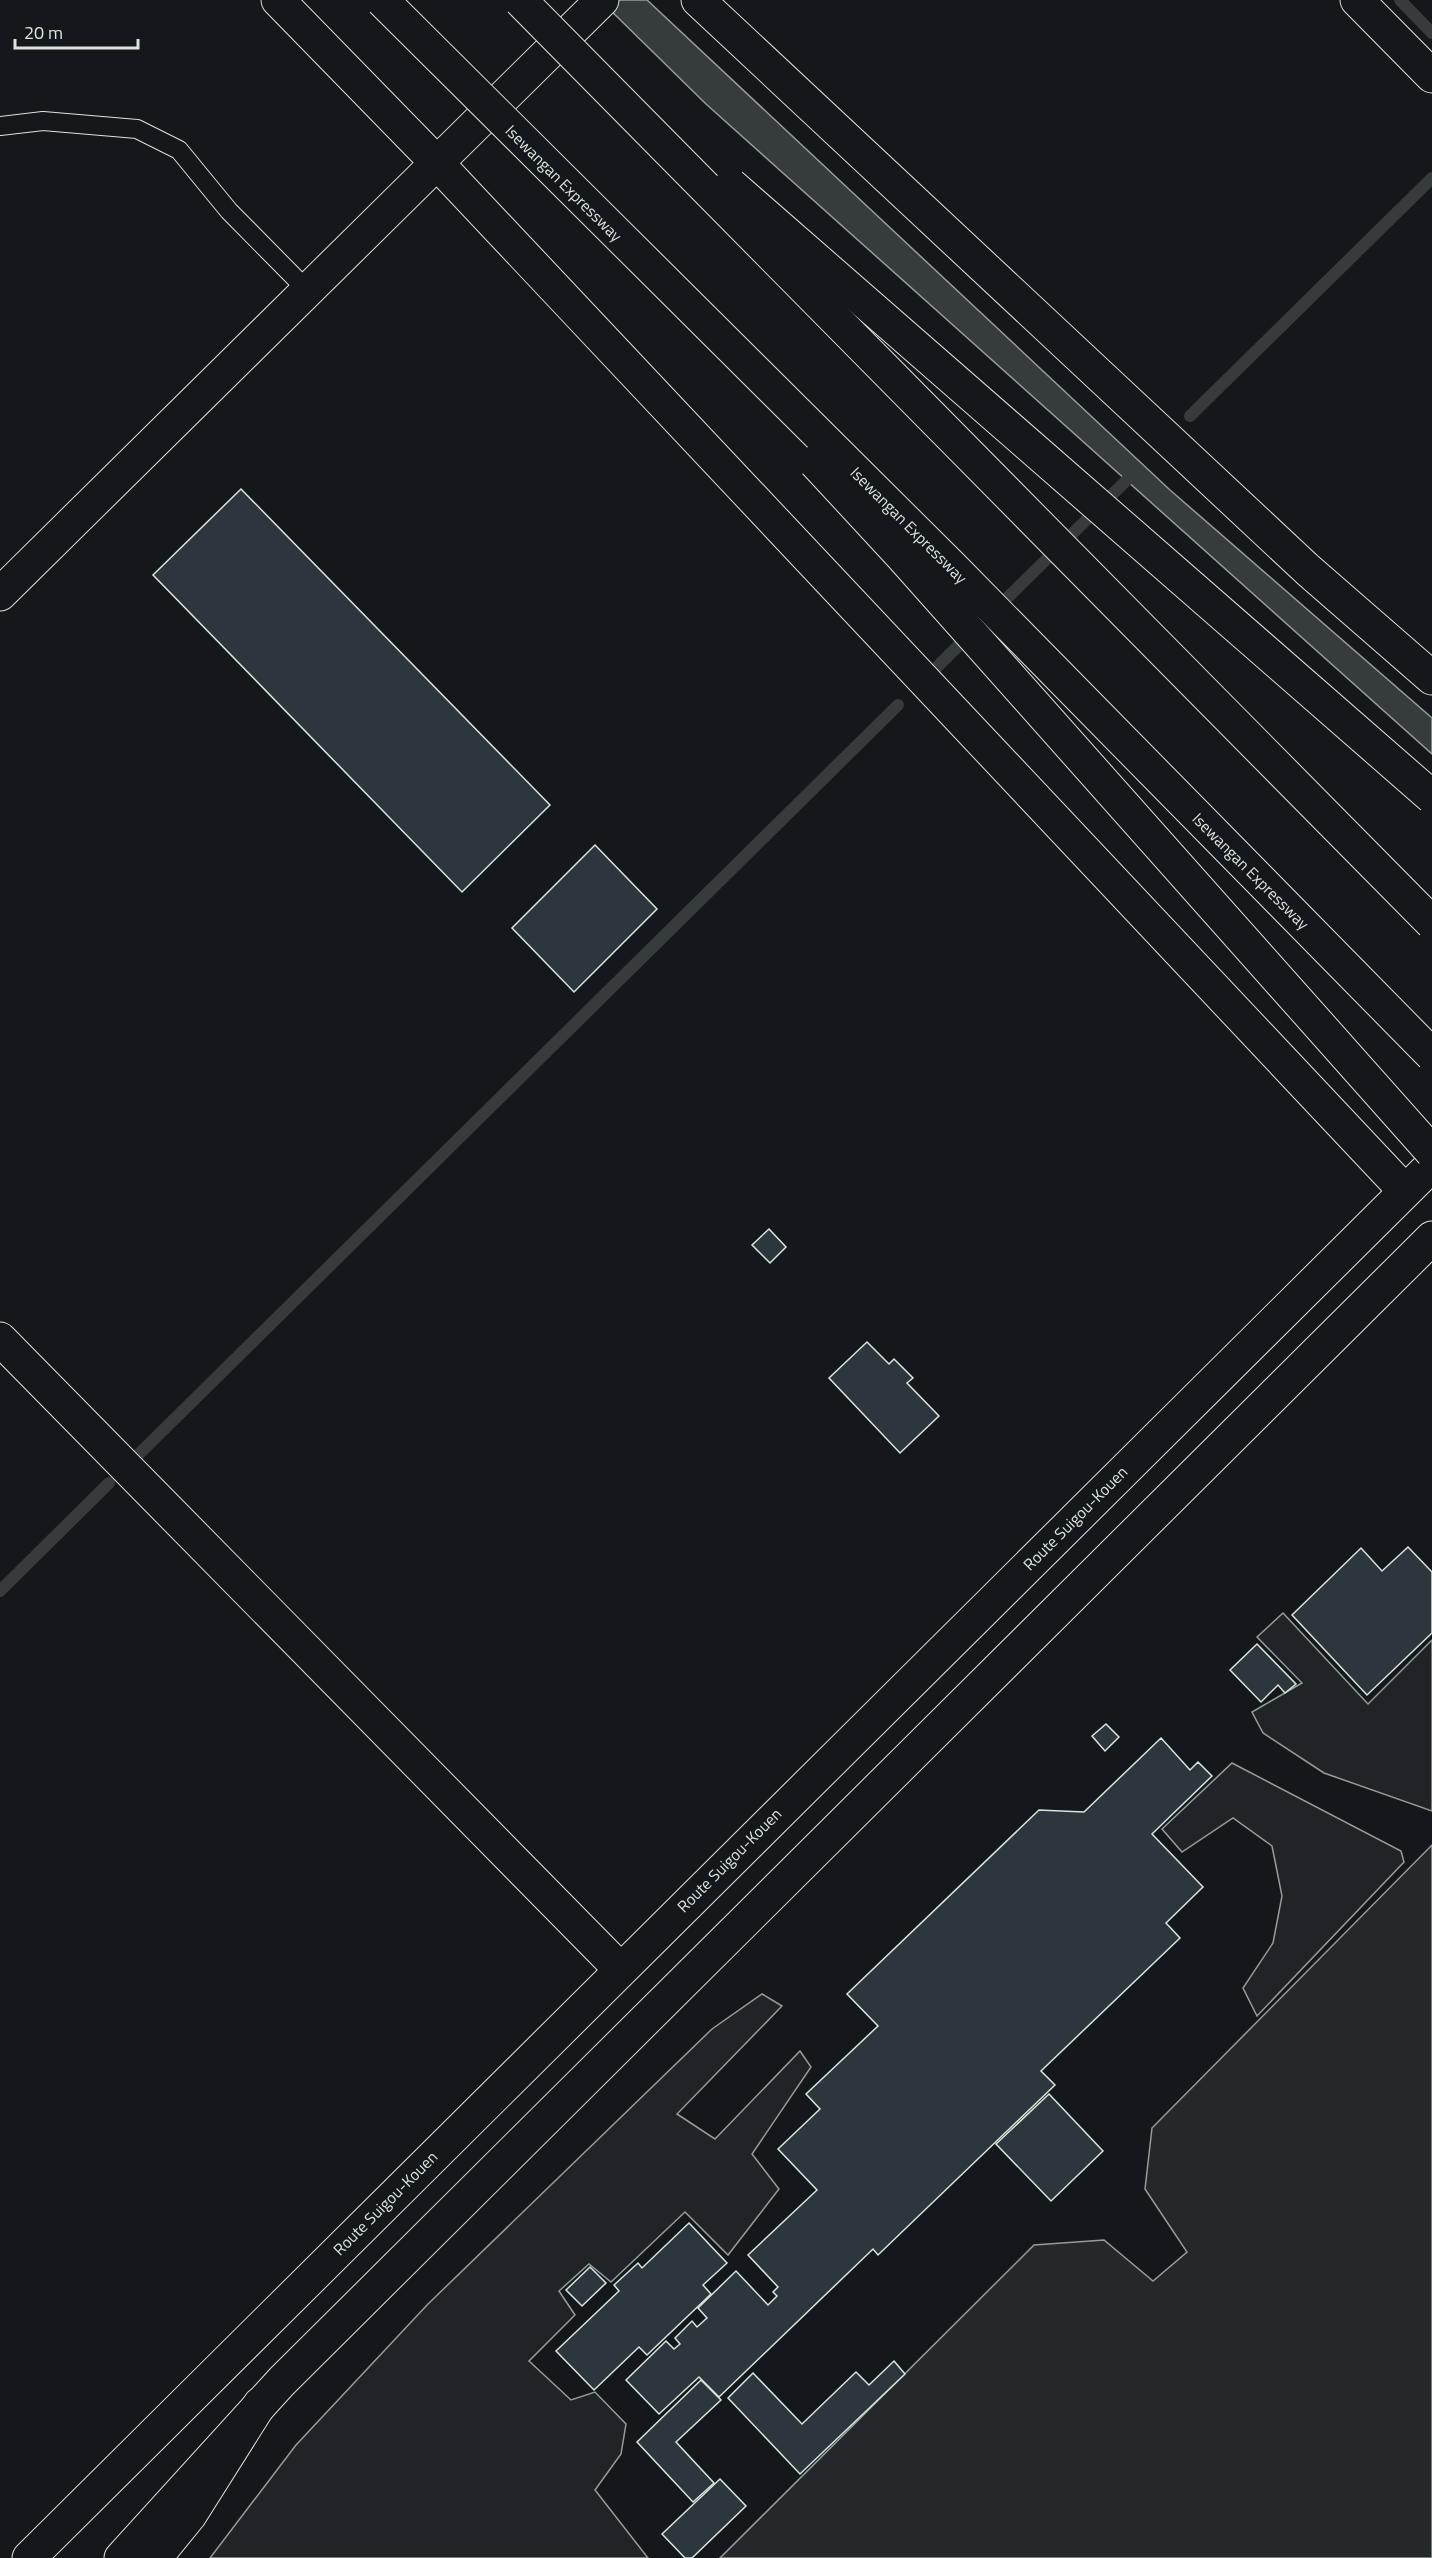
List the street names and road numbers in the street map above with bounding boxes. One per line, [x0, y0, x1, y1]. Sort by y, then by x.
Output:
street label: Isewangan Expressway [500, 119, 628, 247]
street label: Isewangan Expressway [845, 461, 973, 589]
street label: Isewangan Expressway [1187, 807, 1315, 935]
street label: Route Suigou-Kouen [1017, 1460, 1133, 1576]
street label: Route Suigou-Kouen [671, 1802, 787, 1918]
street label: Route Suigou-Kouen [327, 2145, 443, 2261]

